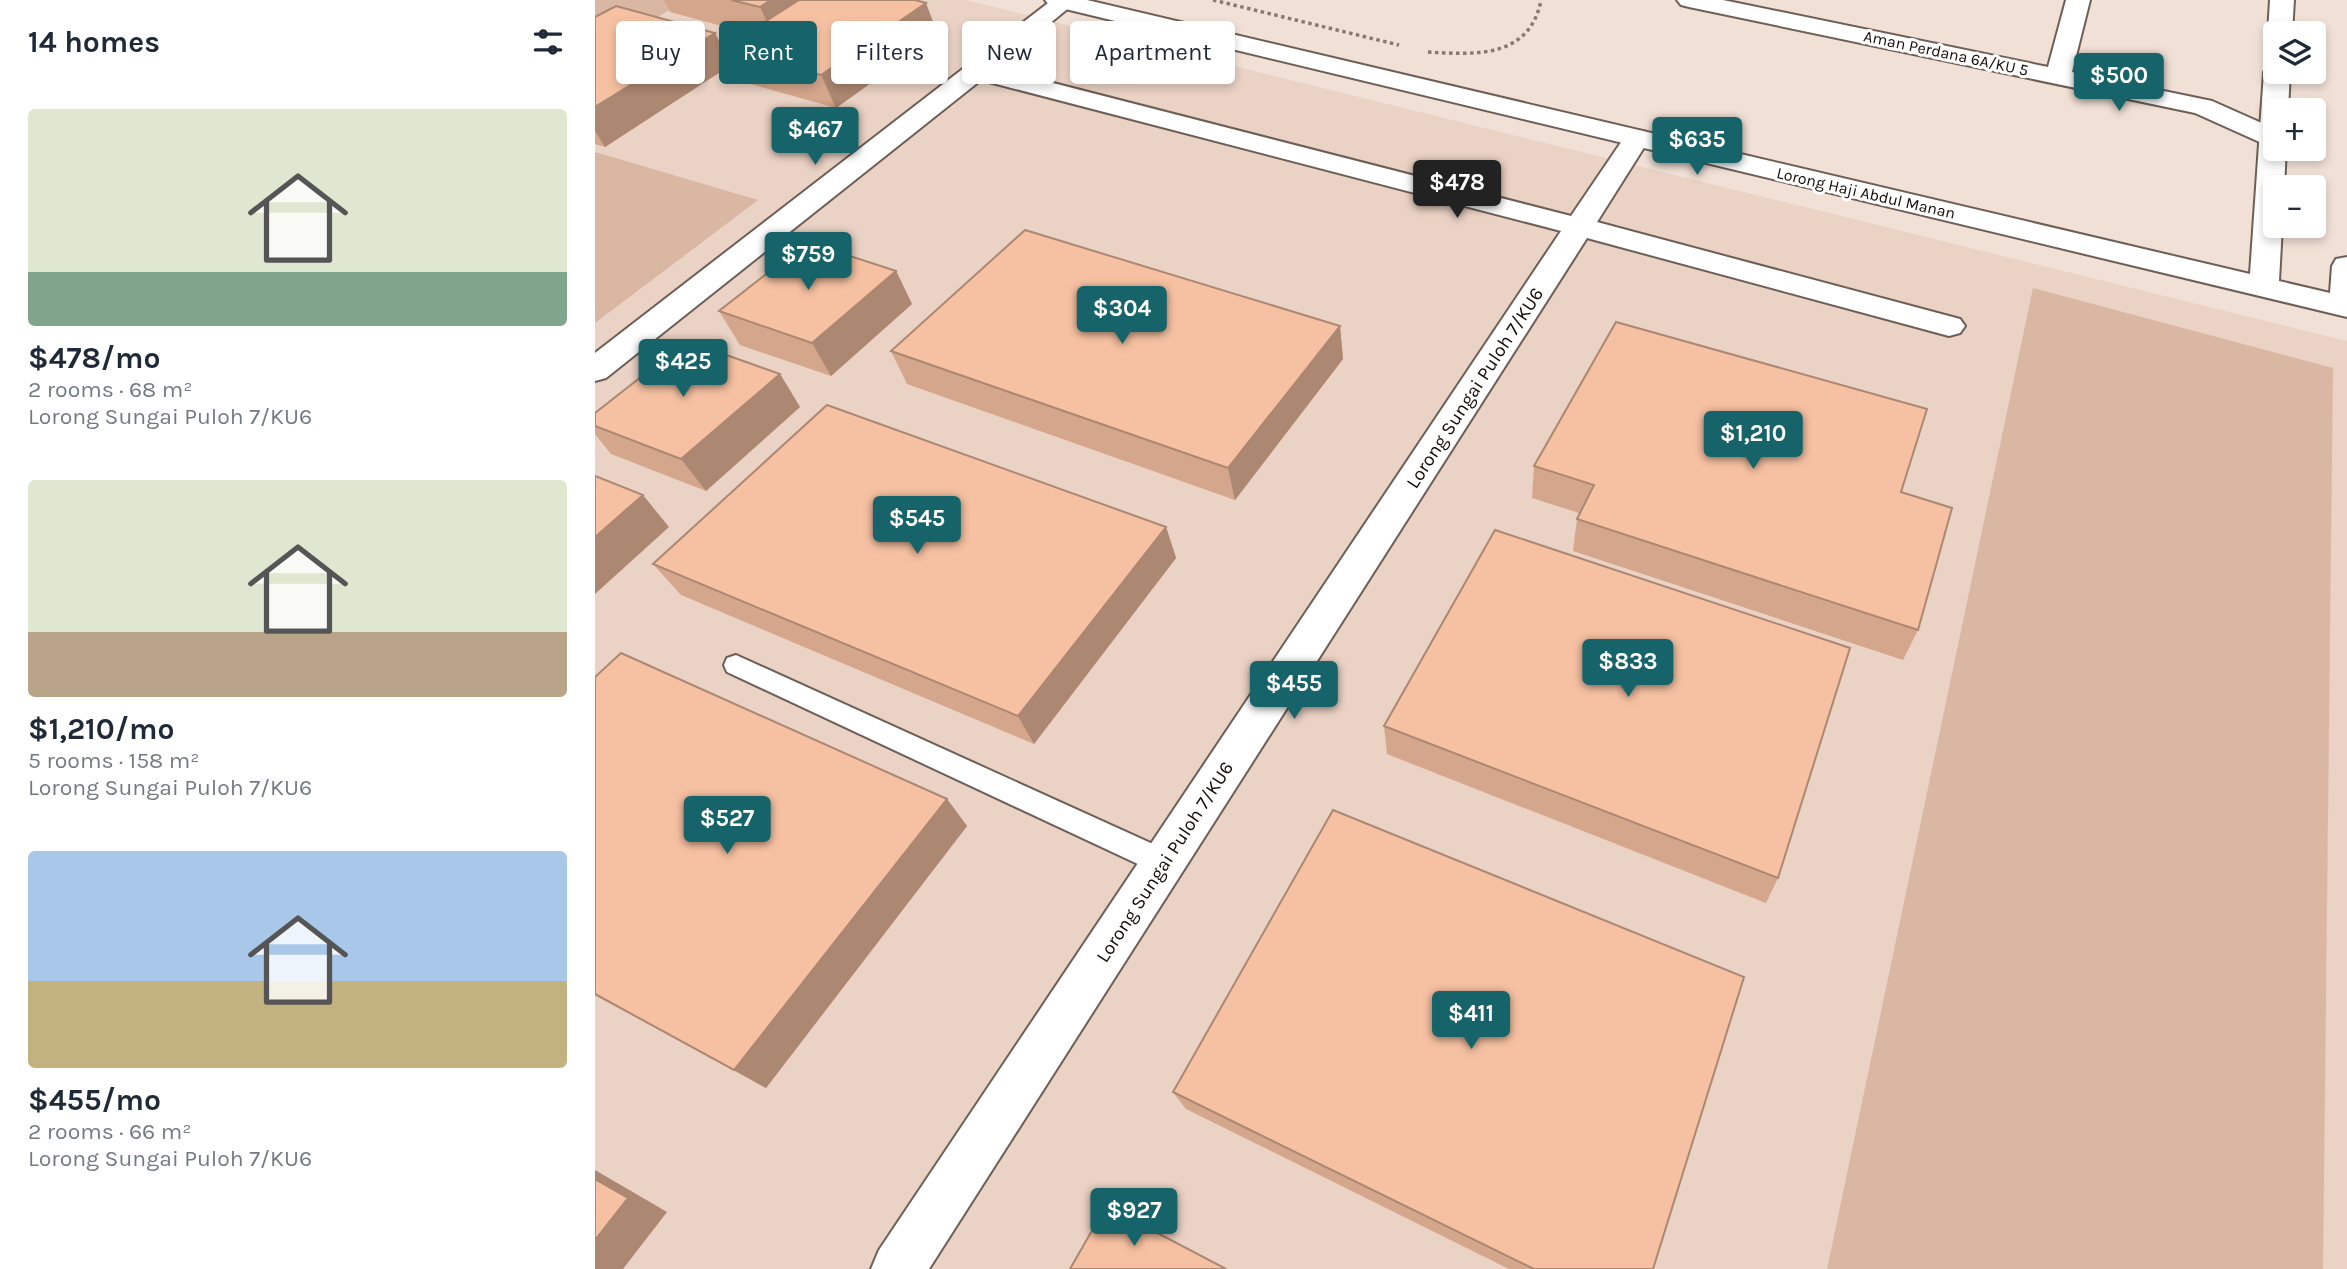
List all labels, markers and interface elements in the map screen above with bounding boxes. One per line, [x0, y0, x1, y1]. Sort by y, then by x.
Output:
chip: Buy [616, 21, 705, 84]
chip: Rent [719, 21, 817, 84]
chip: Filters [831, 21, 948, 84]
chip: New [962, 21, 1056, 84]
chip: Apartment [1070, 21, 1235, 84]
map controls [2263, 21, 2326, 238]
button: layers [2263, 21, 2326, 84]
icon: filters [529, 23, 567, 61]
text: 14 homes [28, 24, 160, 60]
street label: Aman Perdana 6A/KU 5 [1862, 26, 2030, 80]
pin: $500 [2078, 54, 2160, 113]
text: $500 [2090, 62, 2148, 89]
button: + [2263, 98, 2326, 161]
pin: $467 [774, 108, 856, 167]
text: $467 [788, 116, 842, 143]
pin: $635 [1656, 118, 1738, 177]
text: $635 [1668, 126, 1726, 153]
icon: home [235, 155, 361, 281]
pin: $478 [1416, 160, 1498, 220]
street label: Lorong Haji Abdul Manan [1775, 163, 1957, 223]
text: $478 [1429, 169, 1485, 196]
button: − [2263, 175, 2326, 238]
pin: $759 [767, 232, 849, 292]
text: $759 [781, 241, 835, 268]
street label: Lorong Sungai Puloh 7/KU6 [1402, 284, 1548, 492]
pin: $304 [1081, 286, 1163, 346]
text: $304 [1093, 295, 1151, 322]
text: $478/mo [28, 340, 160, 376]
pin: $425 [642, 340, 724, 399]
text: $425 [655, 348, 711, 375]
text: 2 rooms · 68 m² [28, 376, 192, 403]
text: Lorong Sungai Puloh 7/KU6 [28, 403, 312, 430]
pin: $1,210 [1696, 412, 1810, 471]
text: $1,210 [1720, 420, 1786, 447]
pin: $545 [876, 496, 958, 556]
text: $545 [889, 505, 945, 532]
icon: home [235, 526, 361, 652]
pin: $833 [1587, 640, 1669, 699]
text: $833 [1598, 648, 1658, 675]
pin: $455 [1253, 662, 1335, 721]
text: $455 [1266, 670, 1322, 697]
text: $1,210/mo [28, 711, 174, 747]
text: 5 rooms · 158 m² [28, 747, 199, 774]
street label: Lorong Sungai Puloh 7/KU6 [1092, 758, 1238, 966]
text: Lorong Sungai Puloh 7/KU6 [28, 774, 312, 801]
pin: $527 [686, 796, 768, 856]
text: $527 [700, 805, 754, 832]
icon: home [235, 897, 361, 1023]
pin: $411 [1430, 992, 1512, 1051]
text: $411 [1448, 1000, 1494, 1027]
text: $455/mo [28, 1082, 161, 1118]
text: 2 rooms · 66 m² [28, 1118, 191, 1145]
text: Lorong Sungai Puloh 7/KU6 [28, 1145, 312, 1172]
pin: $927 [1093, 1188, 1175, 1248]
text: $927 [1106, 1197, 1162, 1224]

